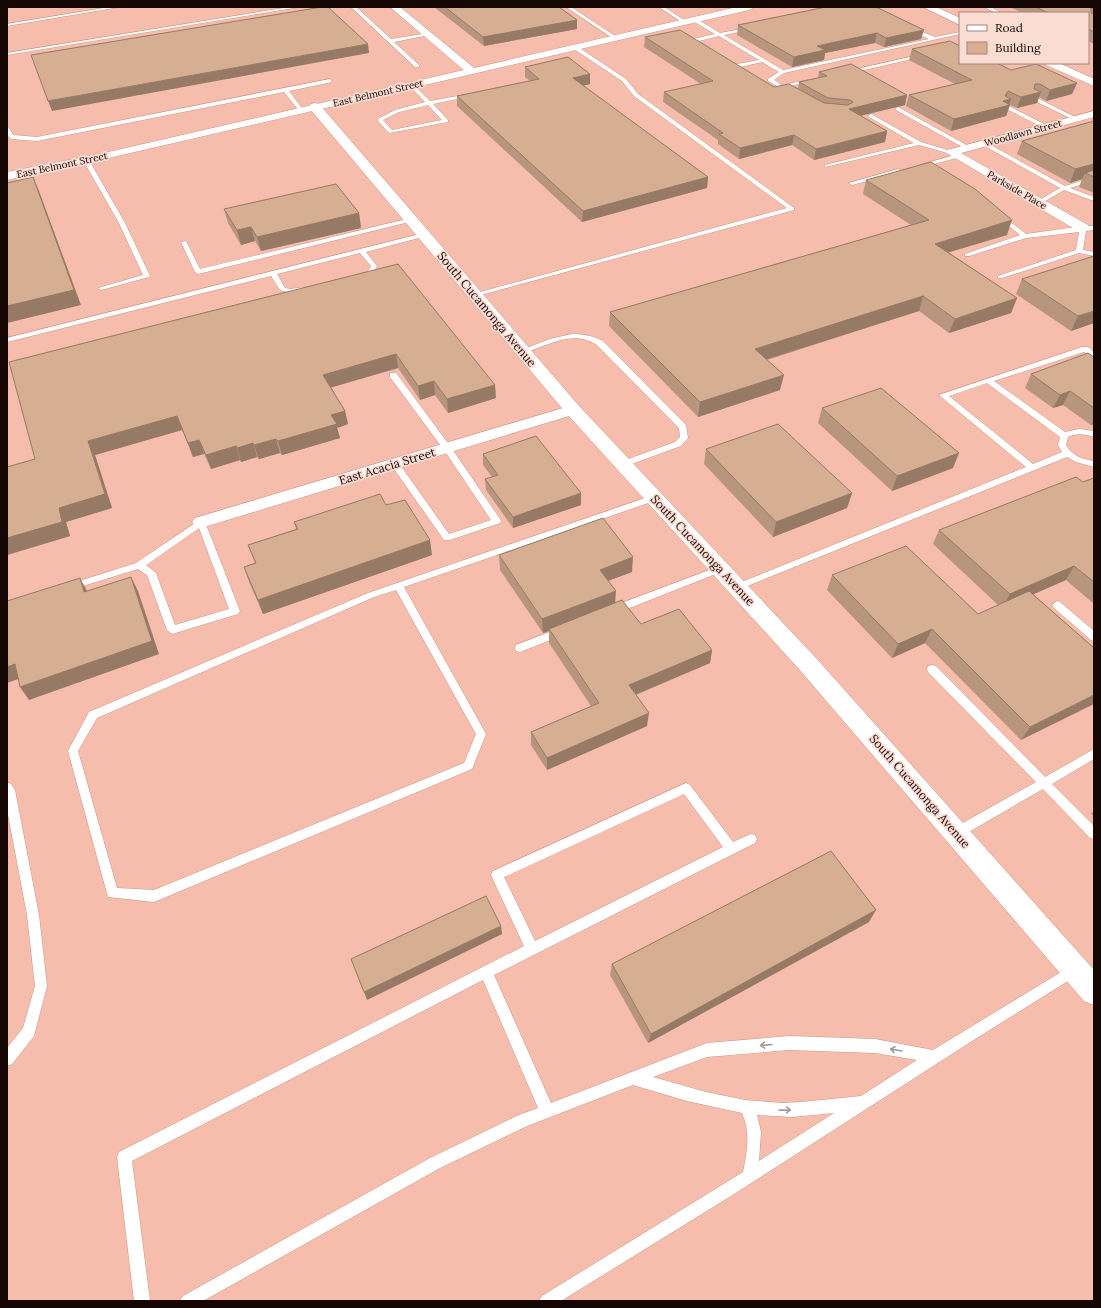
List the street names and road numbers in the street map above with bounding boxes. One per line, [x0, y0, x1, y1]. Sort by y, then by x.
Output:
street label: East Belmont Street [331, 76, 425, 110]
street label: Woodlawn Street [983, 116, 1063, 150]
street label: East Belmont Street [15, 149, 109, 181]
street label: Parkside Place [985, 168, 1050, 213]
street label: South Cucamonga Avenue [434, 248, 540, 370]
street label: East Acacia Street [337, 444, 437, 488]
street label: South Cucamonga Avenue [648, 492, 759, 609]
street label: South Cucamonga Avenue [867, 731, 974, 851]

